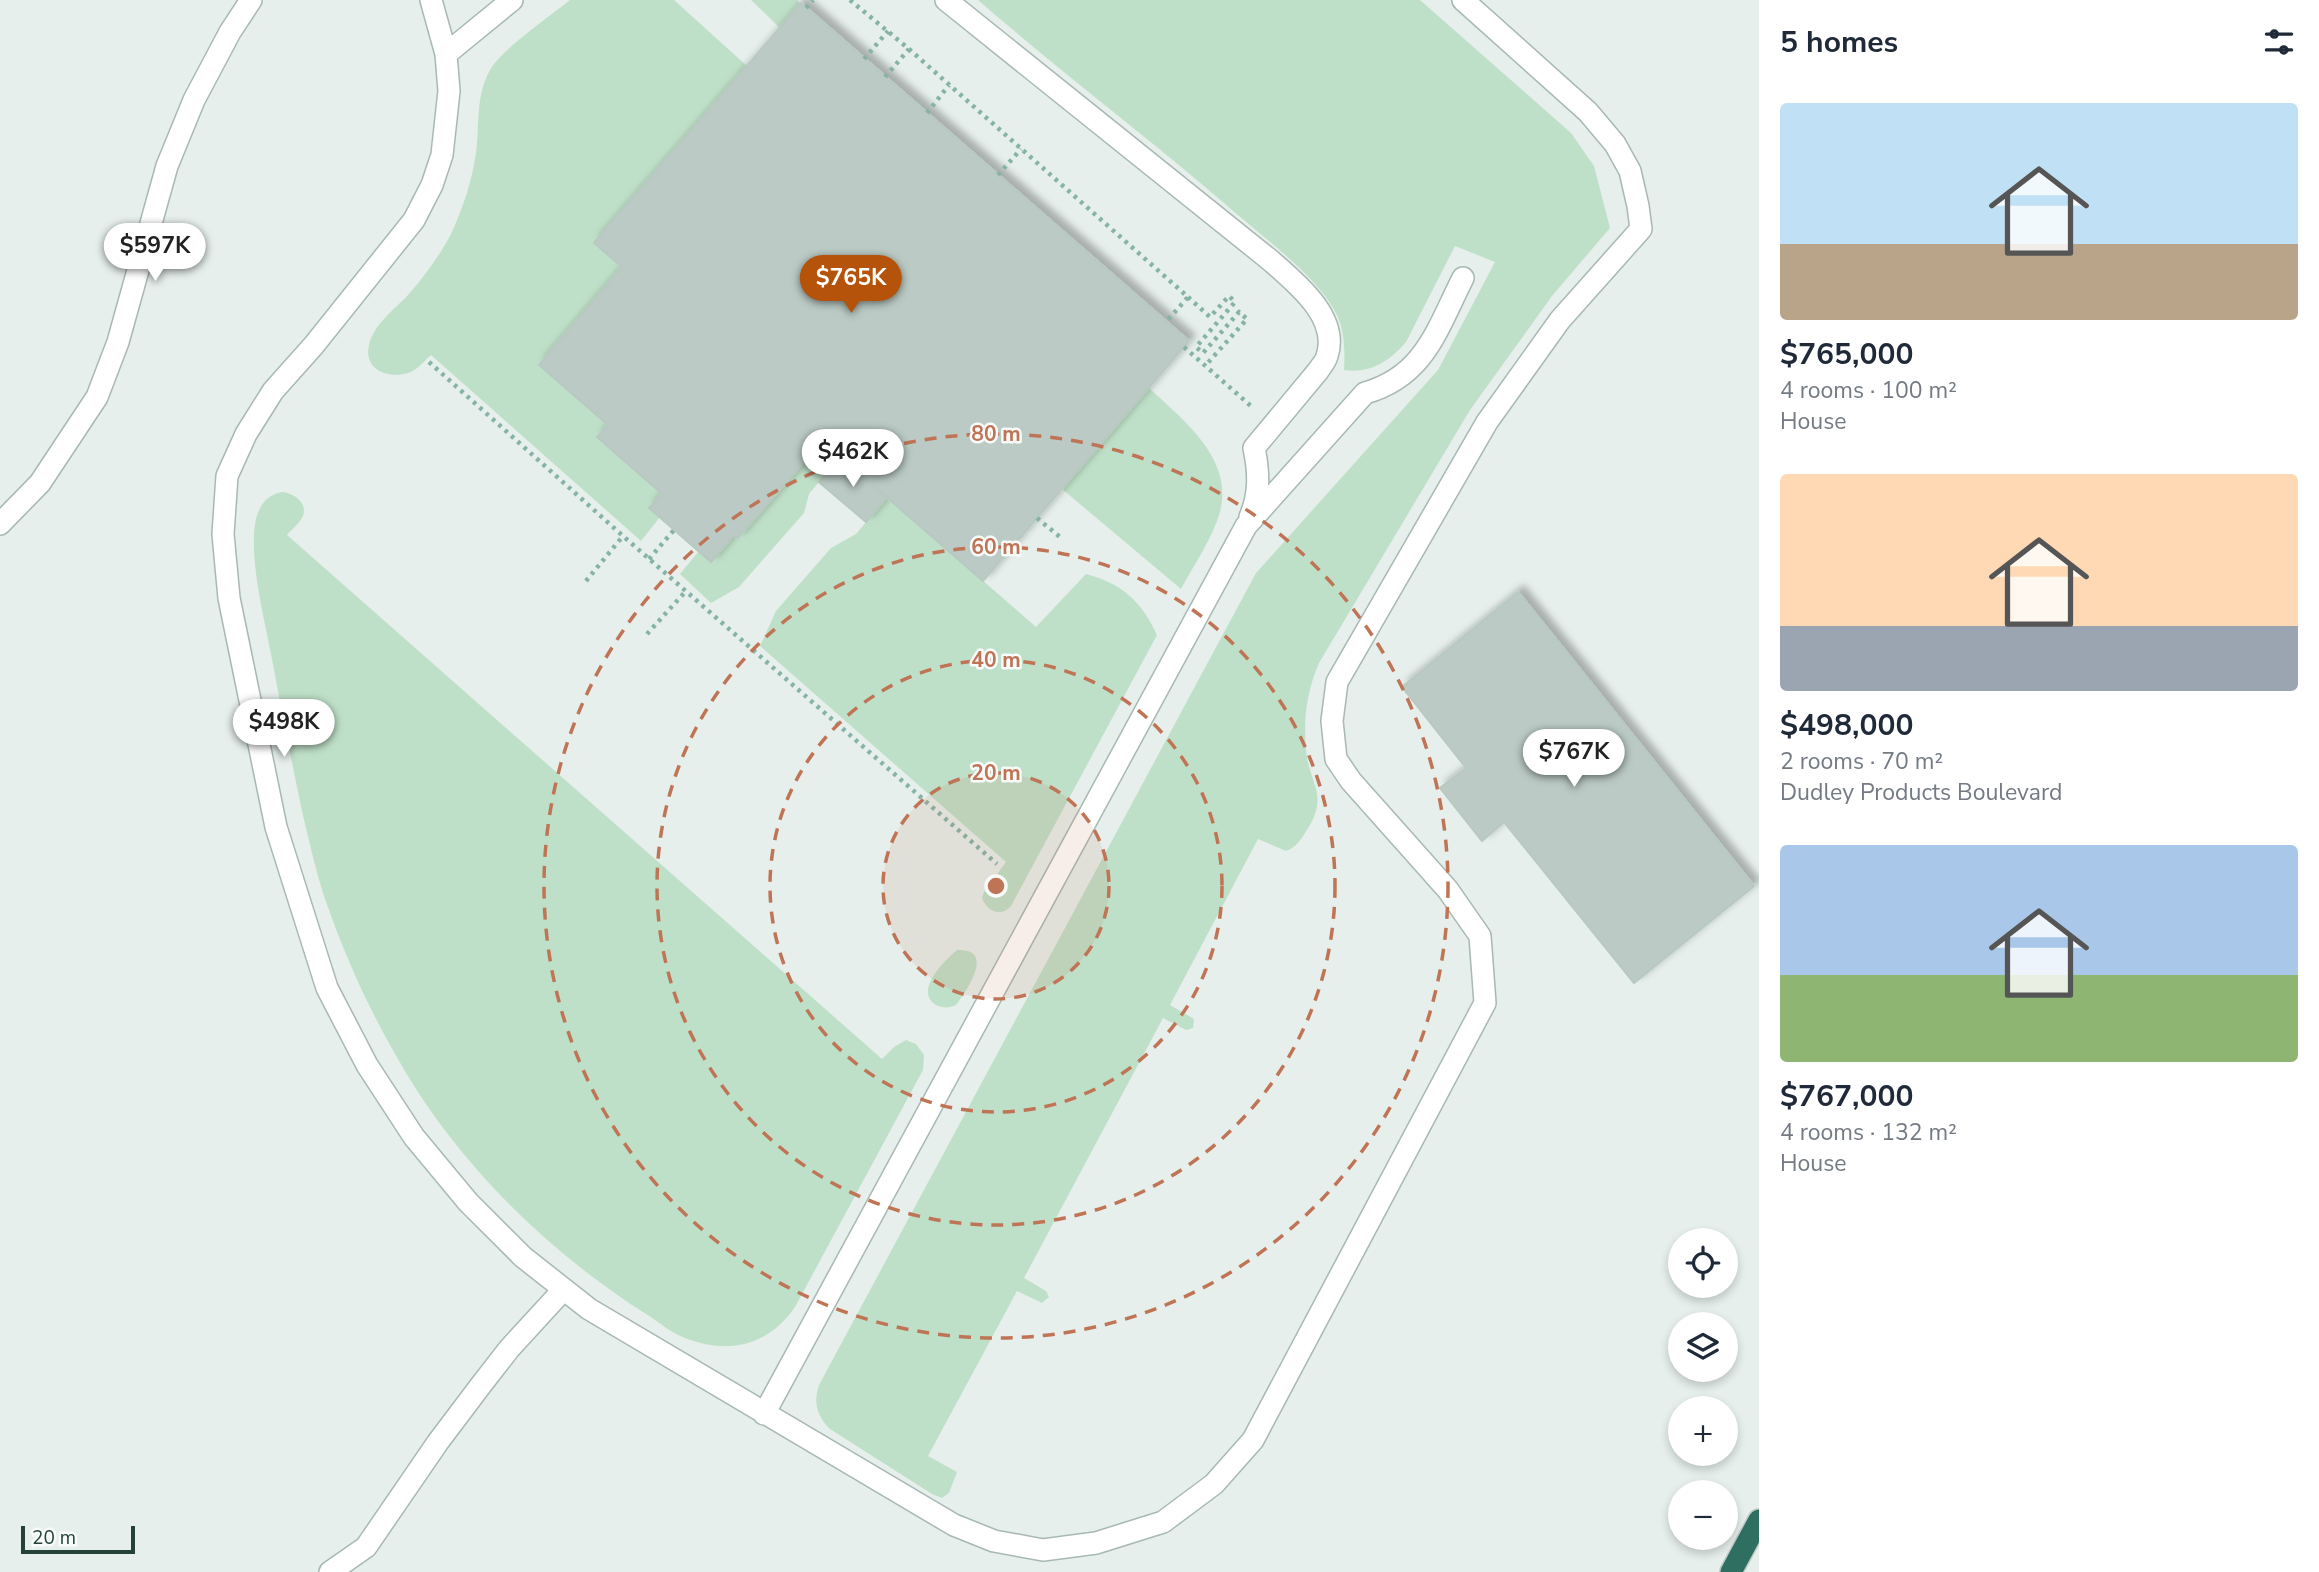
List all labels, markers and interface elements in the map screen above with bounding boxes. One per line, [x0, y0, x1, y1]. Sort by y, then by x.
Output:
text: 5 homes [1780, 22, 1898, 63]
icon: filters [2260, 23, 2298, 61]
icon: home [1976, 148, 2102, 274]
pin: $597K [106, 224, 204, 283]
text: $597K [120, 230, 190, 261]
pin: $765K [802, 256, 900, 315]
text: $765K [816, 262, 886, 293]
text: $765,000 [1780, 334, 1913, 375]
text: 4 rooms · 100 m² [1780, 375, 1957, 406]
text: House [1780, 406, 1847, 437]
text: 80 m [971, 420, 1021, 448]
pin: $462K [804, 430, 902, 489]
text: $462K [818, 436, 888, 467]
icon: home [1976, 519, 2102, 645]
text: 60 m [971, 533, 1021, 561]
text: 40 m [971, 646, 1021, 674]
pin: $498K [235, 700, 333, 759]
text: $498,000 [1780, 705, 1913, 746]
text: $498K [249, 706, 319, 737]
pin: $767K [1525, 730, 1623, 789]
text: $767K [1539, 736, 1609, 767]
text: 2 rooms · 70 m² [1780, 746, 1943, 777]
text: 20 m [971, 759, 1021, 787]
text: Dudley Products Boulevard [1780, 777, 2062, 808]
centre of rings [984, 874, 1008, 898]
icon: home [1976, 890, 2102, 1016]
text: $767,000 [1780, 1076, 1913, 1117]
text: 4 rooms · 132 m² [1780, 1117, 1957, 1148]
text: House [1780, 1148, 1847, 1179]
map controls [1668, 1228, 1738, 1550]
button: locate [1668, 1228, 1738, 1298]
button: layers [1668, 1312, 1738, 1382]
button: + [1668, 1396, 1738, 1466]
button: − [1668, 1480, 1738, 1550]
scale bar [21, 1523, 135, 1555]
text: 20 m [32, 1525, 76, 1551]

